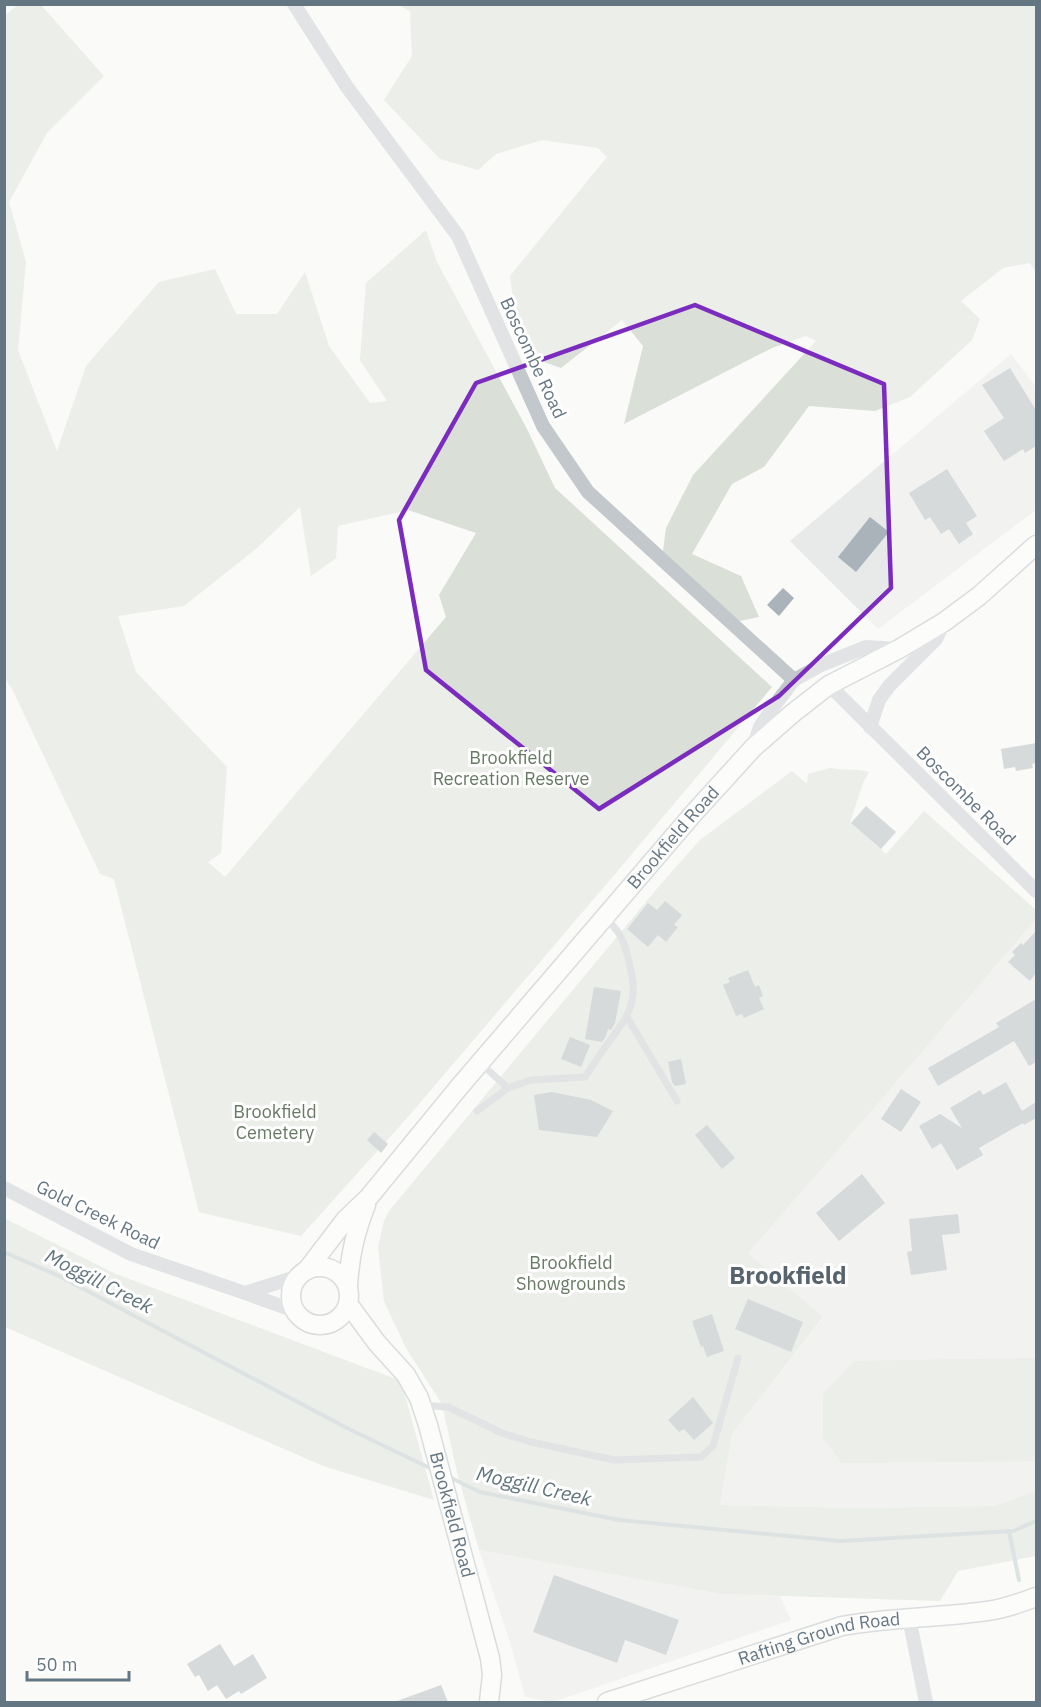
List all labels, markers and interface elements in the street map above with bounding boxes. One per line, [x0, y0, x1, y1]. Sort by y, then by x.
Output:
street label: Boscombe Road [495, 293, 572, 422]
street label: Boscombe Road [912, 741, 1021, 850]
park label: Brookfield Recreation Reserve [433, 746, 589, 790]
street label: Brookfield Road [622, 781, 724, 894]
park label: Brookfield Cemetery [233, 1100, 317, 1144]
street label: Gold Creek Road [33, 1175, 164, 1254]
water label: Moggill Creek [41, 1242, 158, 1320]
park label: Brookfield Showgrounds [516, 1251, 626, 1295]
district label: Brookfield [729, 1259, 847, 1291]
street label: Brookfield Road [425, 1449, 480, 1580]
water label: Moggill Creek [474, 1459, 595, 1512]
street label: Rafting Ground Road [735, 1607, 901, 1670]
scale bar [27, 1644, 129, 1682]
text: 50 m [36, 1653, 78, 1676]

